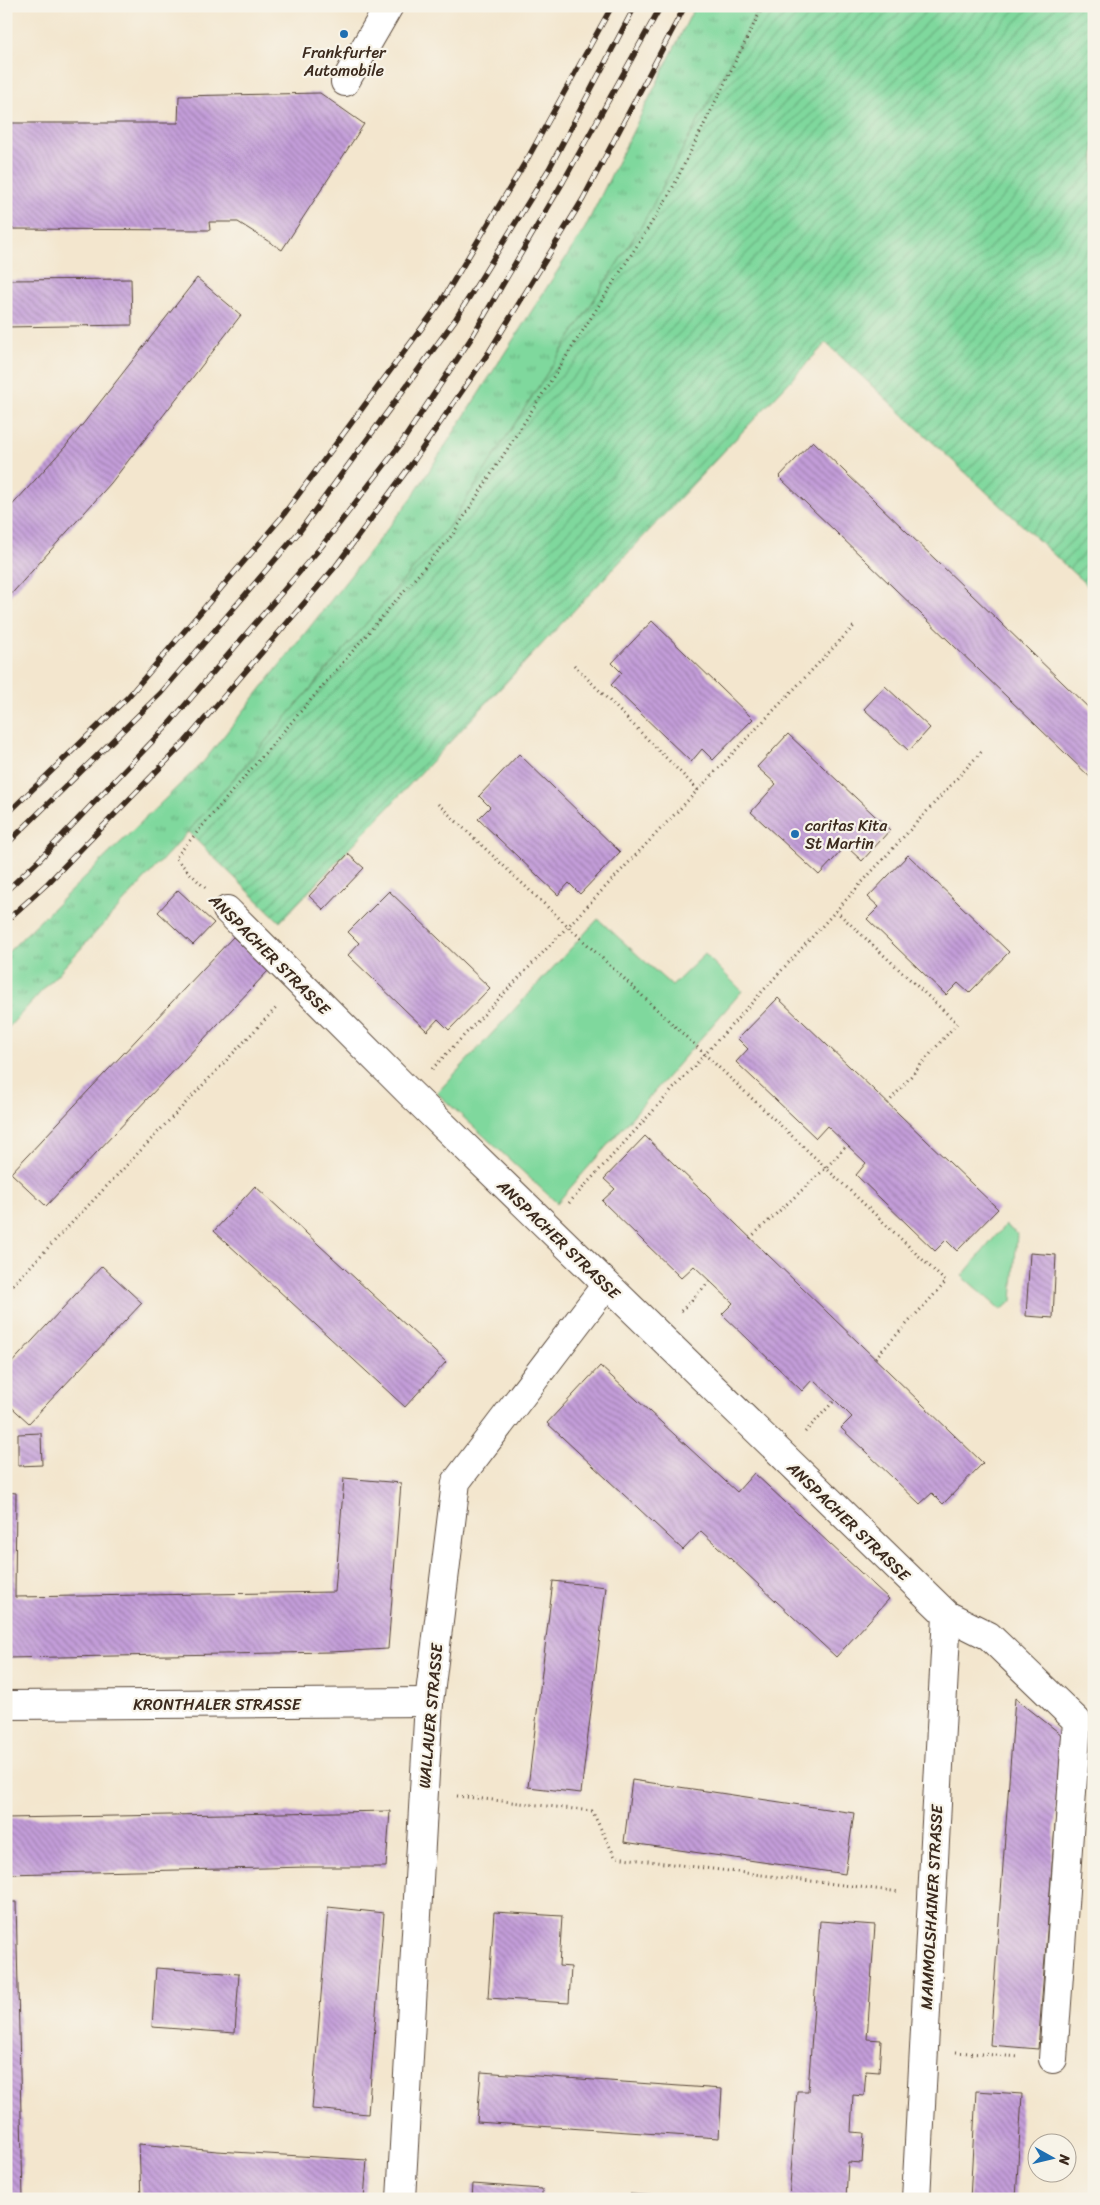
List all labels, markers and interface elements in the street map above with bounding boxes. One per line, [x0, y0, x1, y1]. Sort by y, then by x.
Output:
marker: Frankfurter Automobile [338, 28, 350, 40]
place label: Frankfurter Automobile [302, 38, 387, 85]
place label: caritas Kita St Martin [805, 811, 888, 858]
marker: caritas Kita St Martin [789, 828, 801, 840]
street label: ANSPACHER STRASSE [201, 886, 338, 1023]
street label: ANSPACHER STRASSE [489, 1172, 628, 1307]
street label: ANSPACHER STRASSE [779, 1454, 918, 1589]
street label: WALLAUER STRASSE [410, 1641, 451, 1790]
street label: KRONTHALER STRASSE [133, 1690, 302, 1719]
street label: MAMMOLSHAINER STRASSE [912, 1803, 951, 2010]
north arrow [1028, 2132, 1078, 2182]
text: N [1051, 2152, 1078, 2167]

